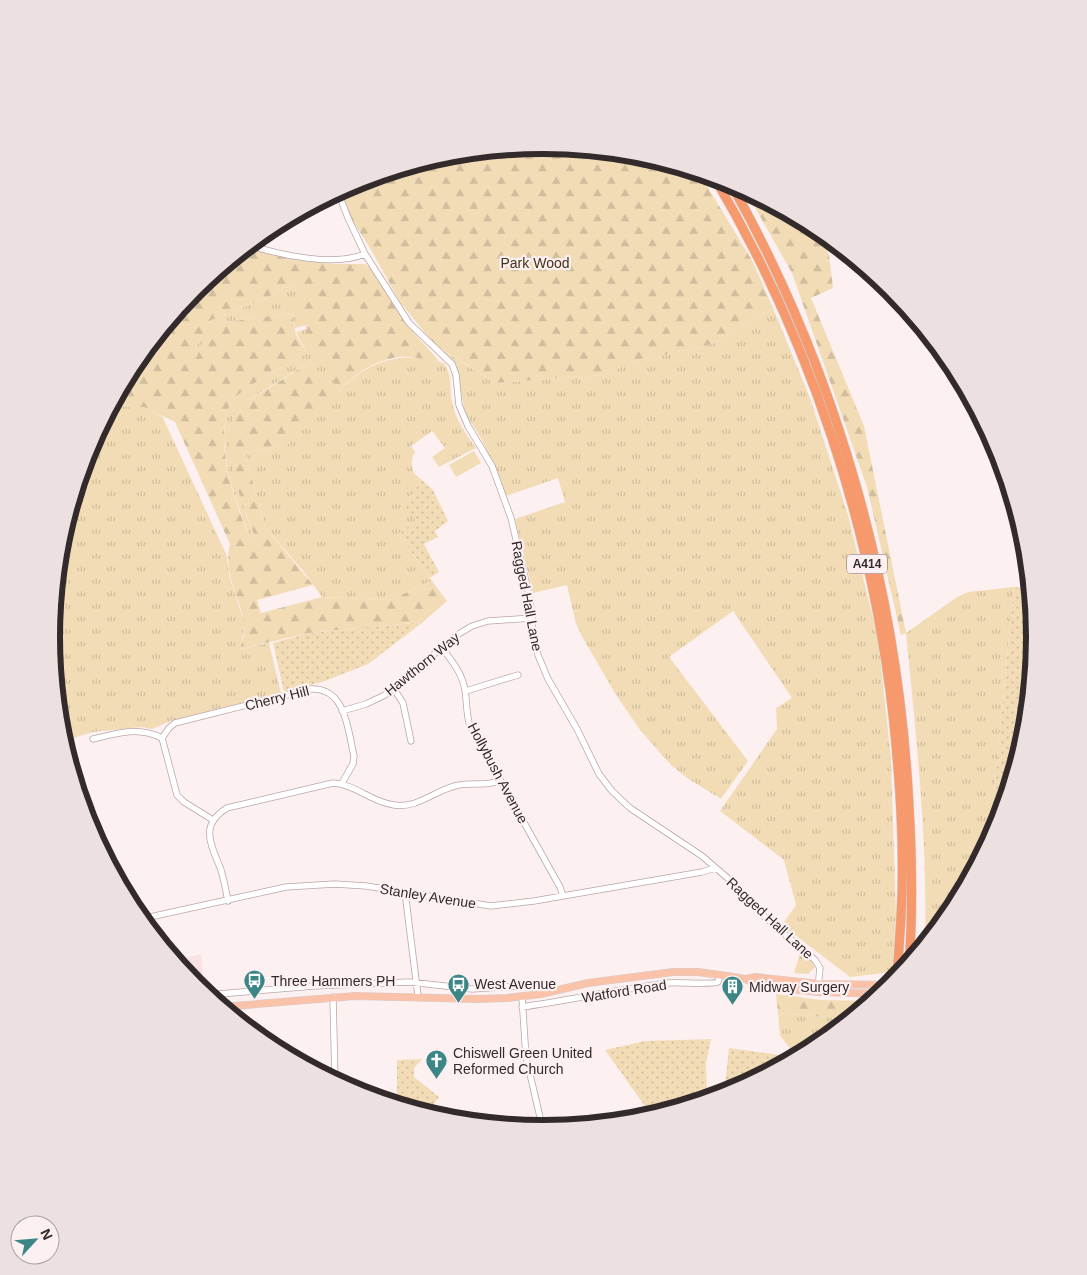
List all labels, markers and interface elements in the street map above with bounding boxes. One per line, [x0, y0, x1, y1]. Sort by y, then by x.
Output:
park label: Park Wood [501, 255, 570, 271]
street label: Ragged Hall Lane [508, 539, 546, 653]
road number: A414 [847, 554, 887, 574]
street label: Hawthorn Way [381, 629, 463, 699]
street label: Cherry Hill [243, 682, 311, 714]
street label: Hollybush Avenue [465, 720, 531, 826]
street label: Ragged Hall Lane [724, 874, 817, 962]
street label: Stanley Avenue [379, 881, 477, 912]
bus stop icon: Three Hammers PH [243, 969, 267, 1000]
bus stop icon: West Avenue [446, 972, 470, 1003]
place label: Three Hammers PH [271, 973, 395, 989]
building icon: Midway Surgery [721, 975, 745, 1006]
place label: West Avenue [474, 976, 556, 992]
street label: Watford Road [580, 976, 668, 1006]
place label: Midway Surgery [749, 979, 849, 995]
place label: Chiswell Green United Reformed Church [453, 1045, 592, 1077]
church icon: Chiswell Green United Reformed Church [425, 1049, 449, 1080]
north arrow [10, 1215, 60, 1265]
text: N [37, 1226, 56, 1242]

